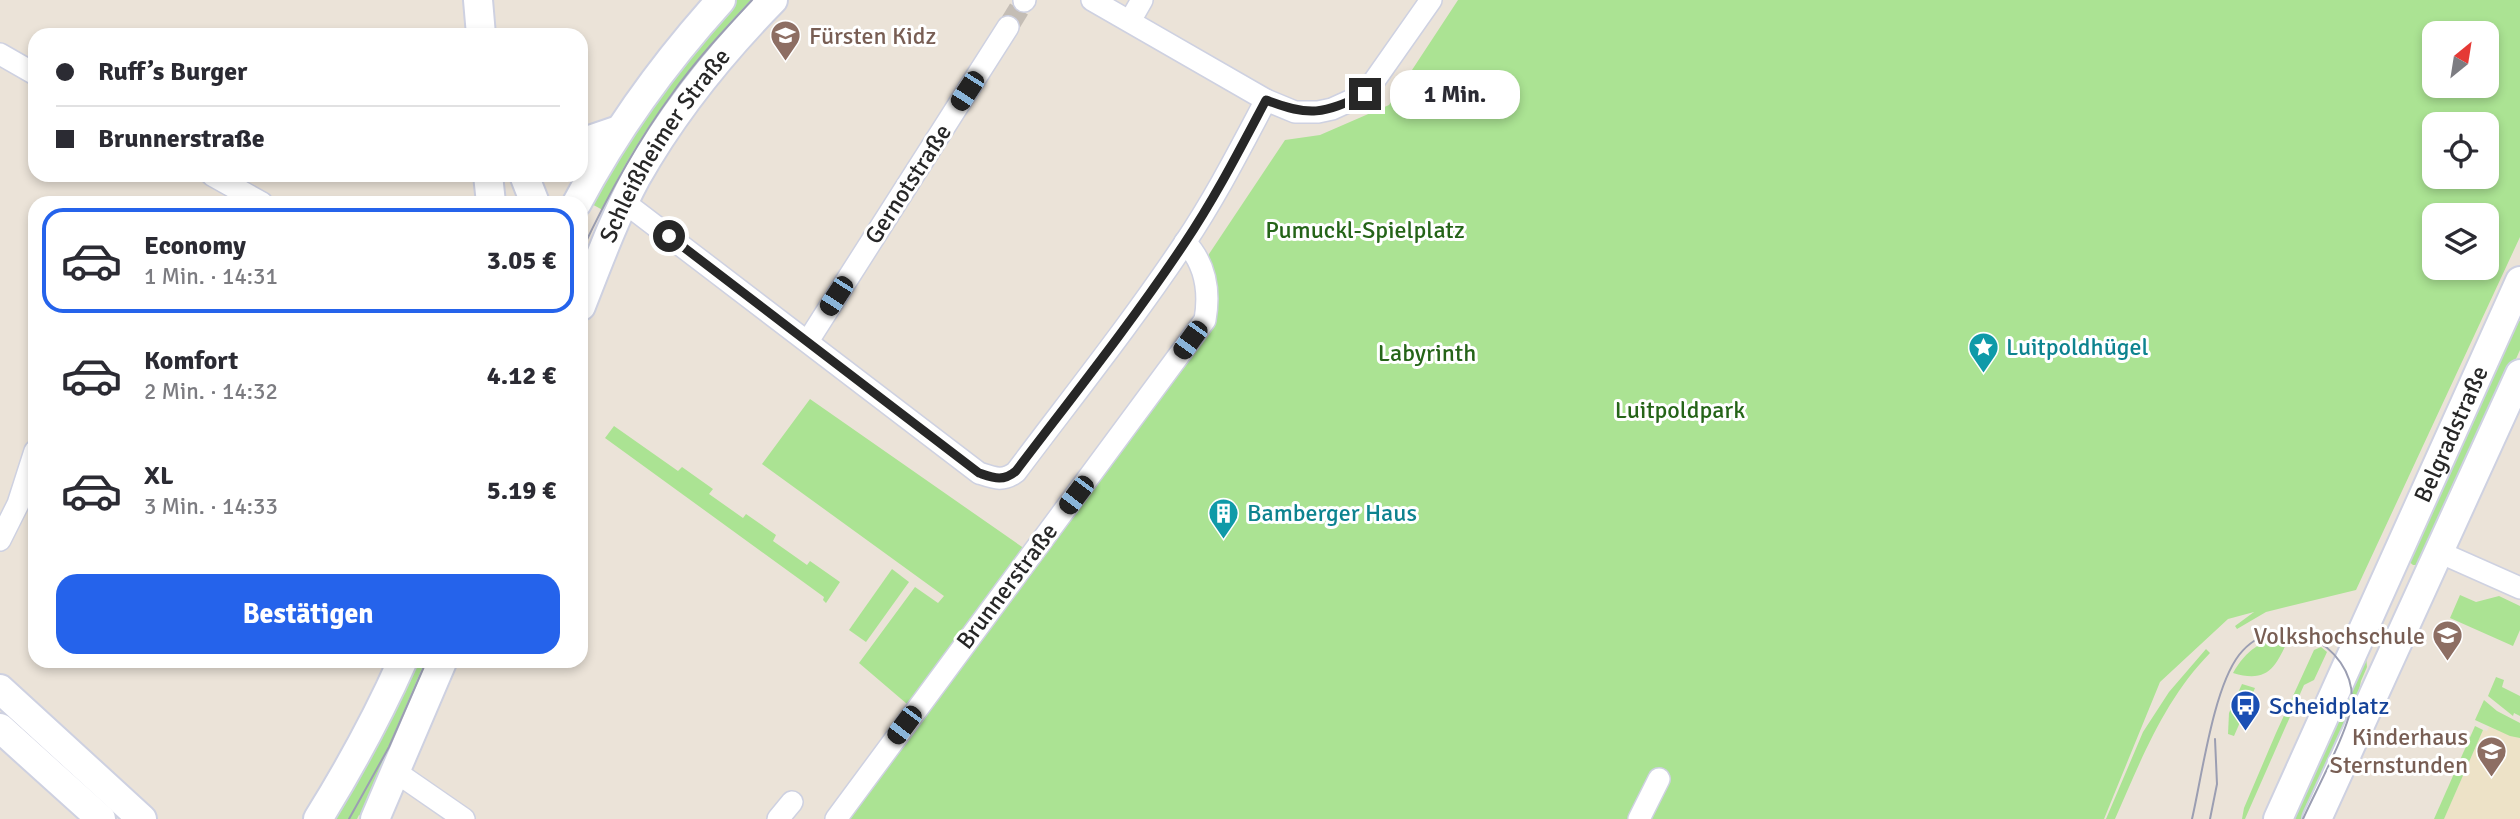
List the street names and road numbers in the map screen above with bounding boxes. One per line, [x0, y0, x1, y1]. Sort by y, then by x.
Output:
street label: Schleißheimer Straße [593, 42, 737, 247]
street label: Gernotstraße [858, 118, 958, 250]
street label: Belgradstraße [2407, 361, 2495, 507]
street label: Brunnerstraße [950, 517, 1064, 655]

